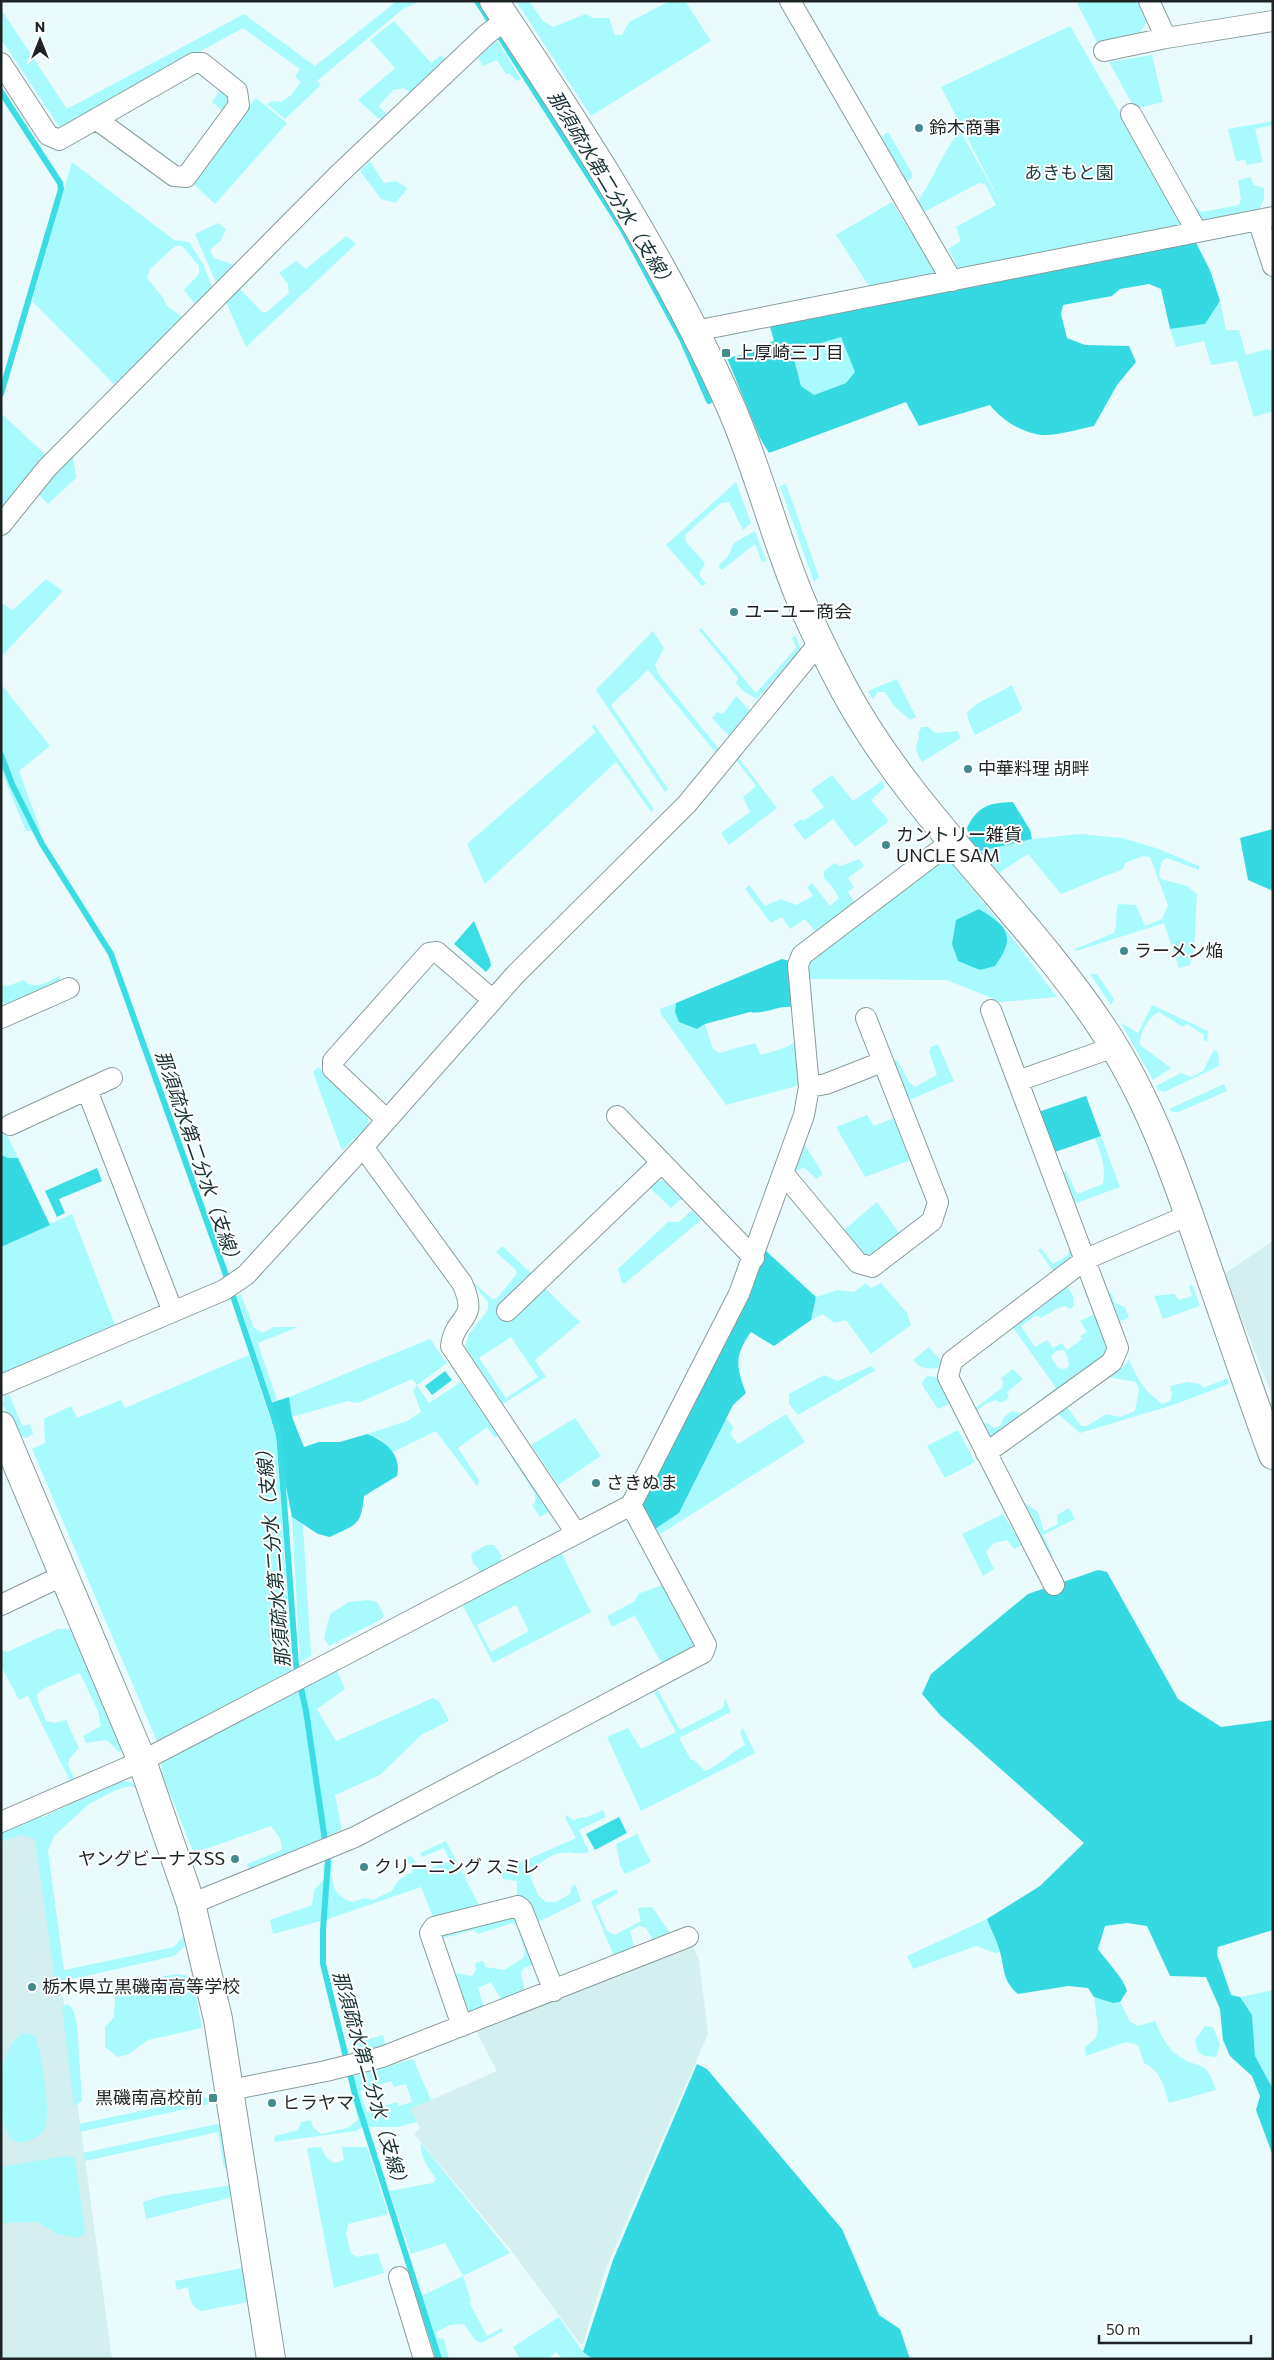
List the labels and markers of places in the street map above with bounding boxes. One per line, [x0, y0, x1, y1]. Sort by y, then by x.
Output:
place label: 鈴木商事 [929, 116, 1001, 138]
marker: 鈴木商事 [913, 122, 925, 134]
place label: 上厚崎三丁目 [736, 341, 844, 363]
marker: 上厚崎三丁目 [720, 347, 732, 359]
place label: ユーユー商会 [744, 600, 852, 622]
marker: ユーユー商会 [728, 606, 740, 618]
place label: 中華料理 胡畔 [978, 757, 1089, 779]
marker: 中華料理 胡畔 [962, 763, 974, 775]
place label: カントリー雑貨 UNCLE SAM [896, 823, 1022, 866]
marker: カントリー雑貨 UNCLE SAM [880, 839, 892, 851]
place label: ラーメン焔 [1134, 939, 1223, 961]
marker: ラーメン焔 [1118, 945, 1130, 957]
place label: さきぬま [606, 1471, 678, 1493]
marker: さきぬま [590, 1477, 602, 1489]
place label: ヤングビーナスSS [78, 1847, 225, 1869]
marker: ヤングビーナスSS [229, 1853, 241, 1865]
place label: クリーニング スミレ [374, 1855, 539, 1877]
marker: クリーニング スミレ [358, 1861, 370, 1873]
place label: 栃木県立黒磯南高等学校 [42, 1975, 240, 1997]
marker: 栃木県立黒磯南高等学校 [26, 1981, 38, 1993]
place label: 黒磯南高校前 [95, 2086, 203, 2108]
place label: ヒラヤマ [282, 2091, 354, 2113]
marker: 黒磯南高校前 [207, 2092, 219, 2104]
marker: ヒラヤマ [266, 2097, 278, 2109]

